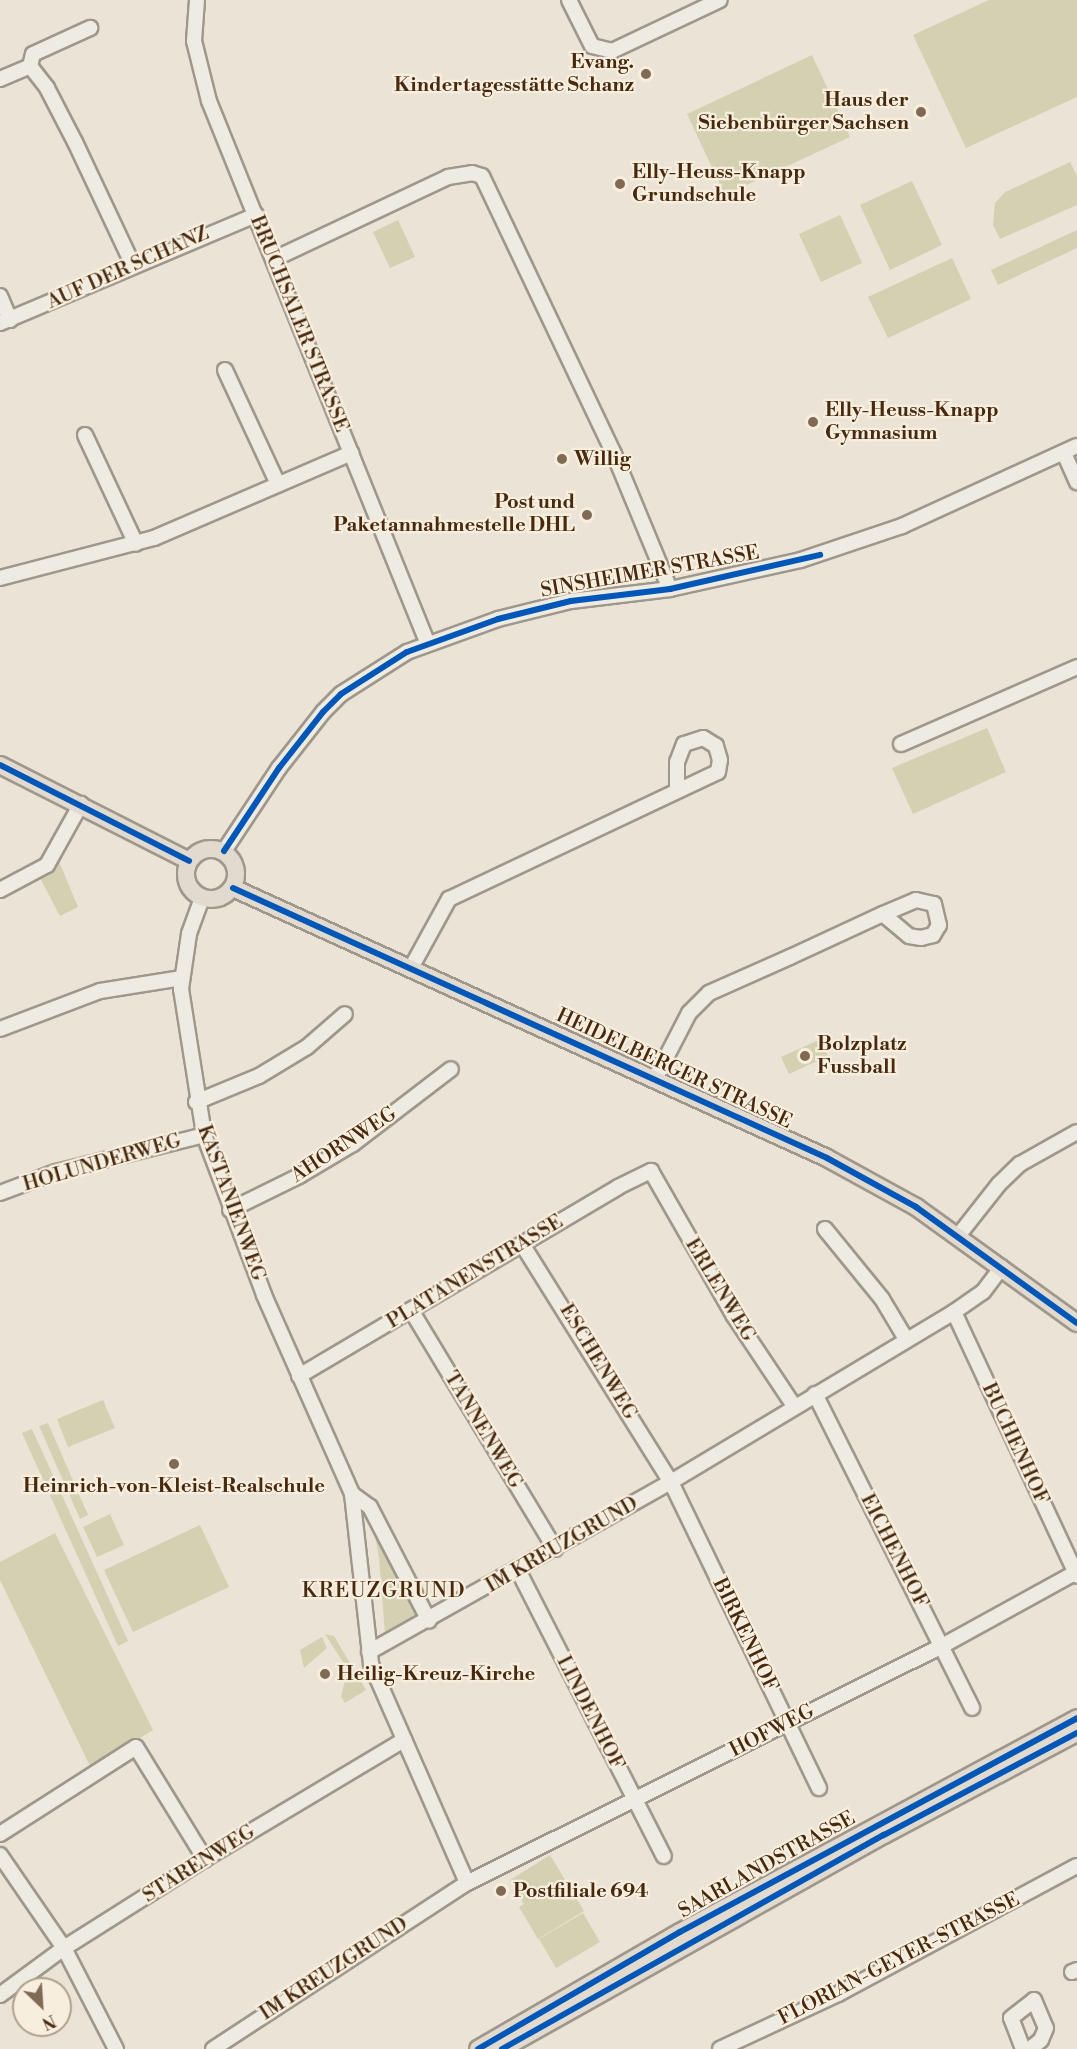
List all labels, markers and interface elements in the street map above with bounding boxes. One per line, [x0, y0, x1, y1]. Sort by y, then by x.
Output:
place label: Evang. Kindertagesstätte Schanz [394, 51, 634, 98]
marker: Evang. Kindertagesstätte Schanz [639, 67, 653, 81]
place label: Haus der Siebenbürger Sachsen [698, 88, 909, 135]
marker: Haus der Siebenbürger Sachsen [914, 105, 928, 119]
place label: Elly-Heuss-Knapp Grundschule [632, 160, 806, 207]
marker: Elly-Heuss-Knapp Grundschule [613, 177, 627, 191]
street label: BRUCHSALER STRASSE [245, 212, 353, 436]
street label: AUF DER SCHANZ [43, 222, 213, 314]
place label: Elly-Heuss-Knapp Gymnasium [825, 398, 999, 445]
marker: Elly-Heuss-Knapp Gymnasium [806, 415, 820, 429]
place label: Willig [574, 447, 631, 471]
marker: Willig [555, 452, 569, 466]
place label: Post und Paketannahmestelle DHL [333, 491, 575, 538]
marker: Post und Paketannahmestelle DHL [580, 508, 594, 522]
street label: SINSHEIMER STRASSE [539, 541, 761, 603]
street label: HEIDELBERGER STRASSE [552, 1004, 796, 1134]
place label: Bolzplatz Fussball [817, 1032, 907, 1079]
marker: Bolzplatz Fussball [798, 1049, 812, 1063]
street label: AHORNWEG [287, 1102, 401, 1188]
street label: KASTANIENWEG [192, 1122, 270, 1284]
street label: HOLUNDERWEG [20, 1129, 184, 1197]
street label: PLATANENSTRASSE [383, 1210, 567, 1334]
street label: ERLENWEG [680, 1234, 760, 1346]
street label: ESCHENWEG [554, 1300, 642, 1424]
street label: TANNENWEG [439, 1367, 527, 1493]
street label: BUCHENHOF [976, 1379, 1054, 1509]
marker: Heinrich-von-Kleist-Realschule [167, 1457, 181, 1471]
place label: Heinrich-von-Kleist-Realschule [23, 1474, 325, 1498]
street label: EICHENHOF [855, 1490, 933, 1612]
street label: IM KREUZGRUND [482, 1492, 642, 1598]
street label: BIRKENHOF [707, 1574, 783, 1696]
district label: KREUZGRUND [302, 1578, 466, 1604]
street label: LINDENHOF [551, 1652, 629, 1774]
place label: Heilig-Kreuz-Kirche [337, 1662, 535, 1686]
marker: Heilig-Kreuz-Kirche [318, 1667, 332, 1681]
street label: HOFWEG [726, 1700, 818, 1762]
street label: SAARLANDSTRASSE [674, 1806, 860, 1924]
street label: STARENWEG [138, 1820, 260, 1908]
place label: Postfiliale 694 [513, 1879, 648, 1903]
marker: Postfiliale 694 [494, 1884, 508, 1898]
street label: FLORIAN-GEYER-STRASSE [774, 1888, 1024, 2030]
street label: IM KREUZGRUND [256, 1912, 412, 2026]
north arrow [12, 1977, 72, 2037]
text: N [39, 2010, 59, 2033]

